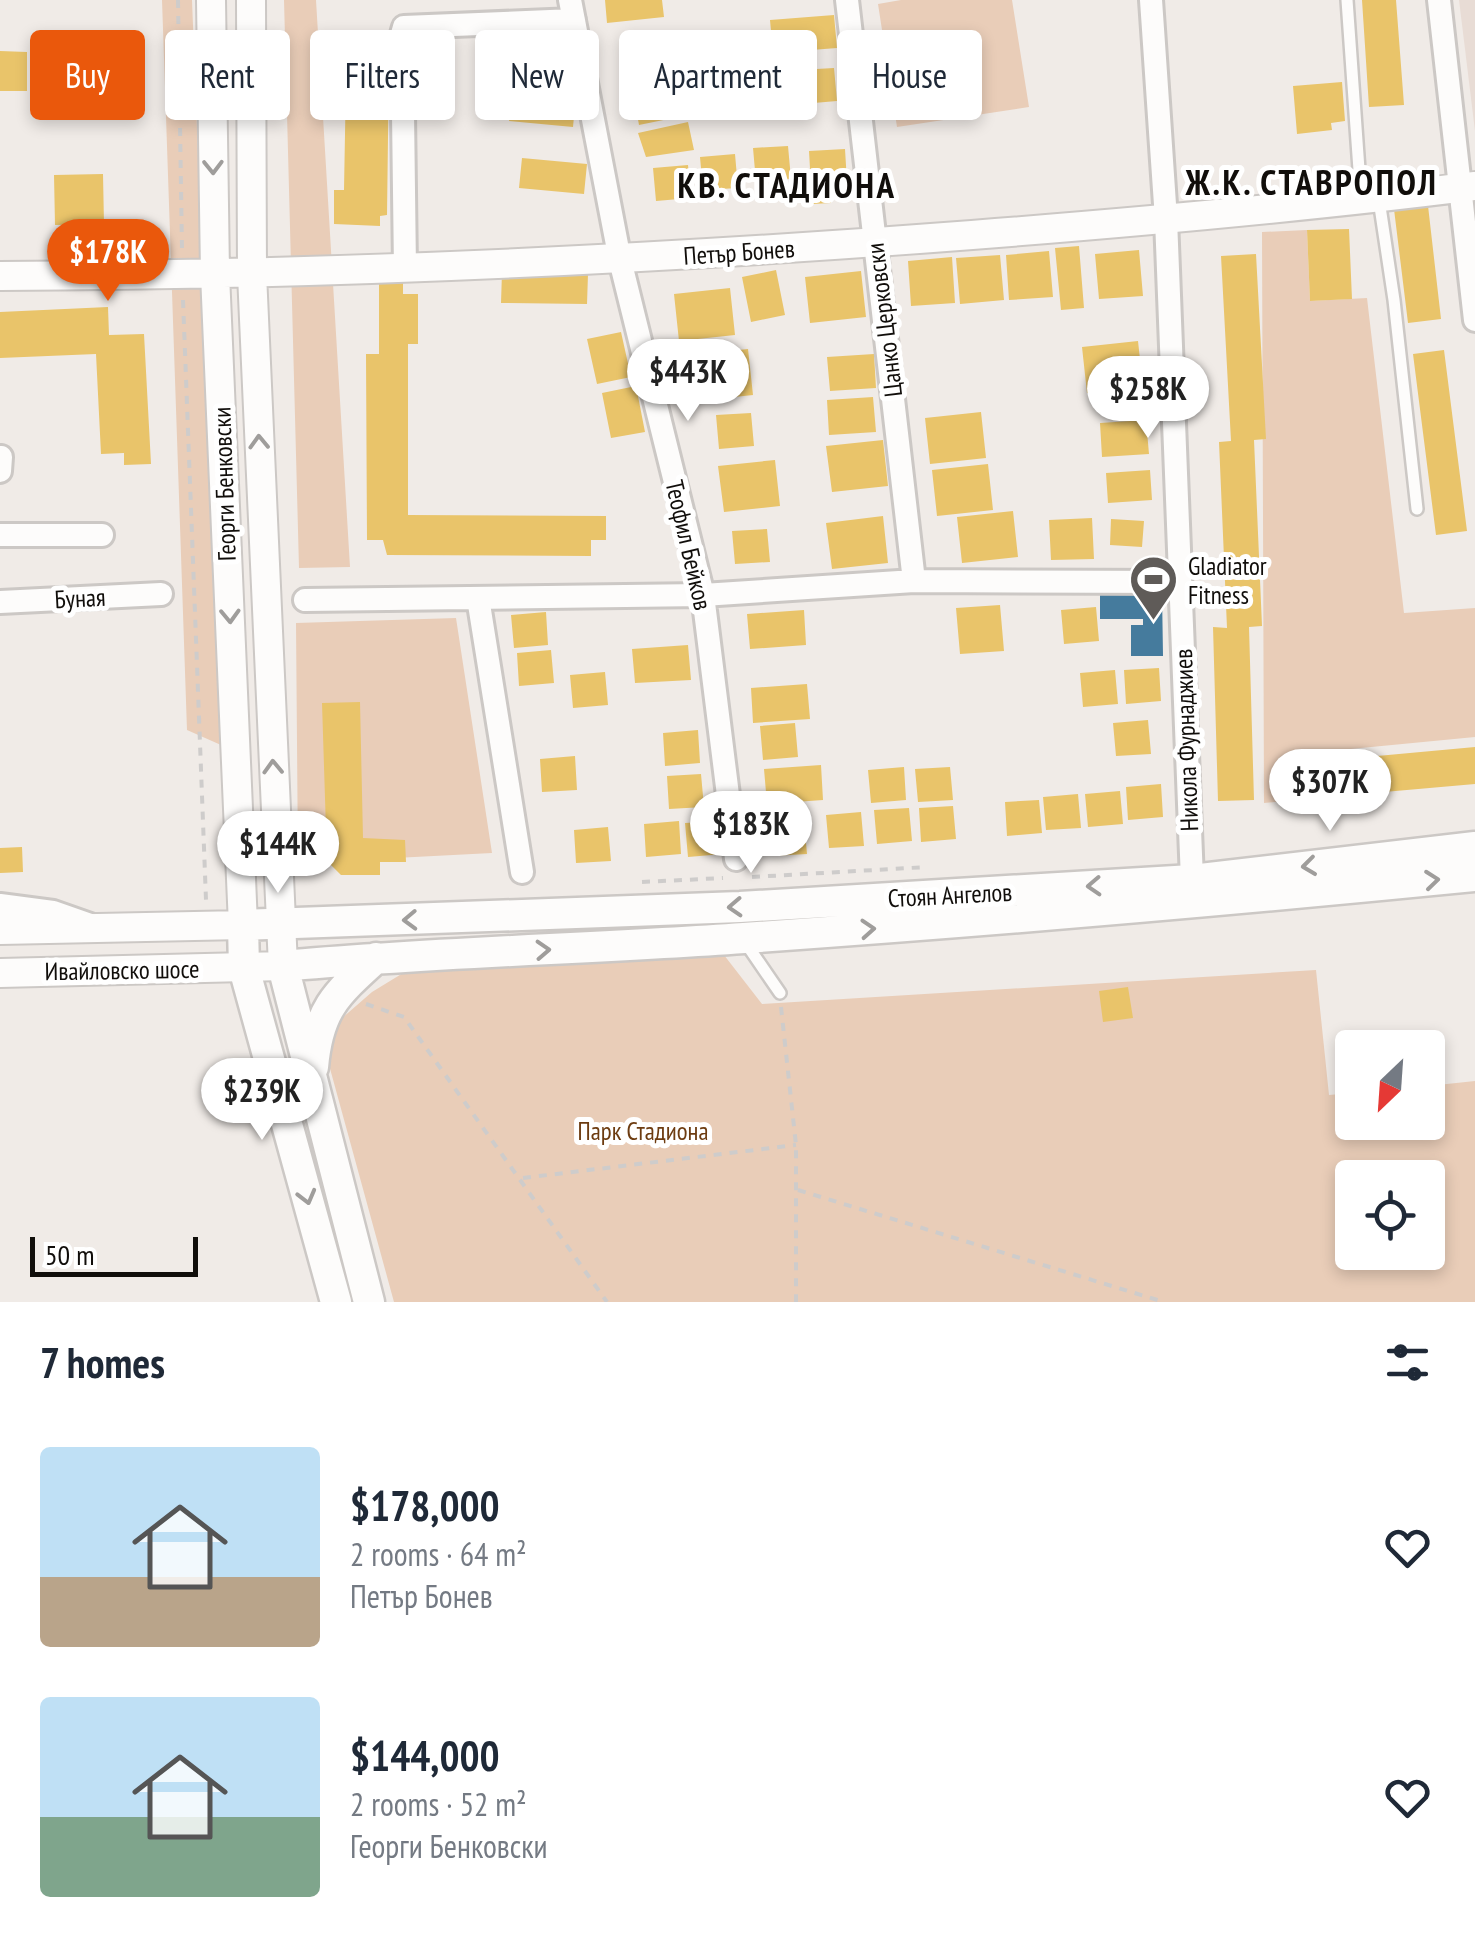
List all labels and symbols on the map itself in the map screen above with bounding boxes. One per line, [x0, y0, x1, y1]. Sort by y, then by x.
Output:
district label: Ж.К. СТАВРОПОЛ [1185, 159, 1438, 205]
one-way arrow [203, 160, 224, 176]
district label: КВ. СТАДИОНА [678, 162, 896, 208]
pin: $178K [38, 219, 178, 304]
street label: Петър Бонев [682, 232, 796, 272]
street label: Цанко Церковски [859, 241, 909, 399]
pin: $443K [618, 339, 758, 424]
pin: $258K [1078, 356, 1218, 441]
street label: Георги Бенковски [205, 406, 243, 562]
one-way arrow [249, 434, 270, 450]
street label: Теофил Бейков [659, 477, 719, 613]
place label: Gladiator Fitness [1188, 550, 1267, 611]
sports icon: Gladiator Fitness [1127, 554, 1179, 622]
street label: Буная [54, 581, 106, 615]
one-way arrow [219, 609, 240, 625]
street label: Никола Фурнаджиев [1167, 648, 1205, 832]
pin: $307K [1260, 749, 1400, 834]
one-way arrow [263, 758, 284, 774]
pin: $183K [681, 791, 821, 876]
pin: $144K [208, 811, 348, 896]
one-way arrow [1300, 855, 1317, 876]
one-way arrow [1424, 870, 1440, 891]
one-way arrow [1086, 875, 1102, 896]
street label: Стоян Ангелов [887, 876, 1013, 914]
one-way arrow [727, 896, 743, 917]
one-way arrow [402, 910, 418, 931]
one-way arrow [860, 918, 876, 940]
one-way arrow [536, 940, 552, 961]
street label: Ивайловско шосе [44, 953, 200, 987]
north arrow [1335, 1030, 1445, 1140]
pin: $239K [192, 1058, 332, 1143]
park label: Парк Стадиона [578, 1115, 708, 1147]
one-way arrow [296, 1188, 317, 1205]
scale bar [30, 1232, 198, 1276]

